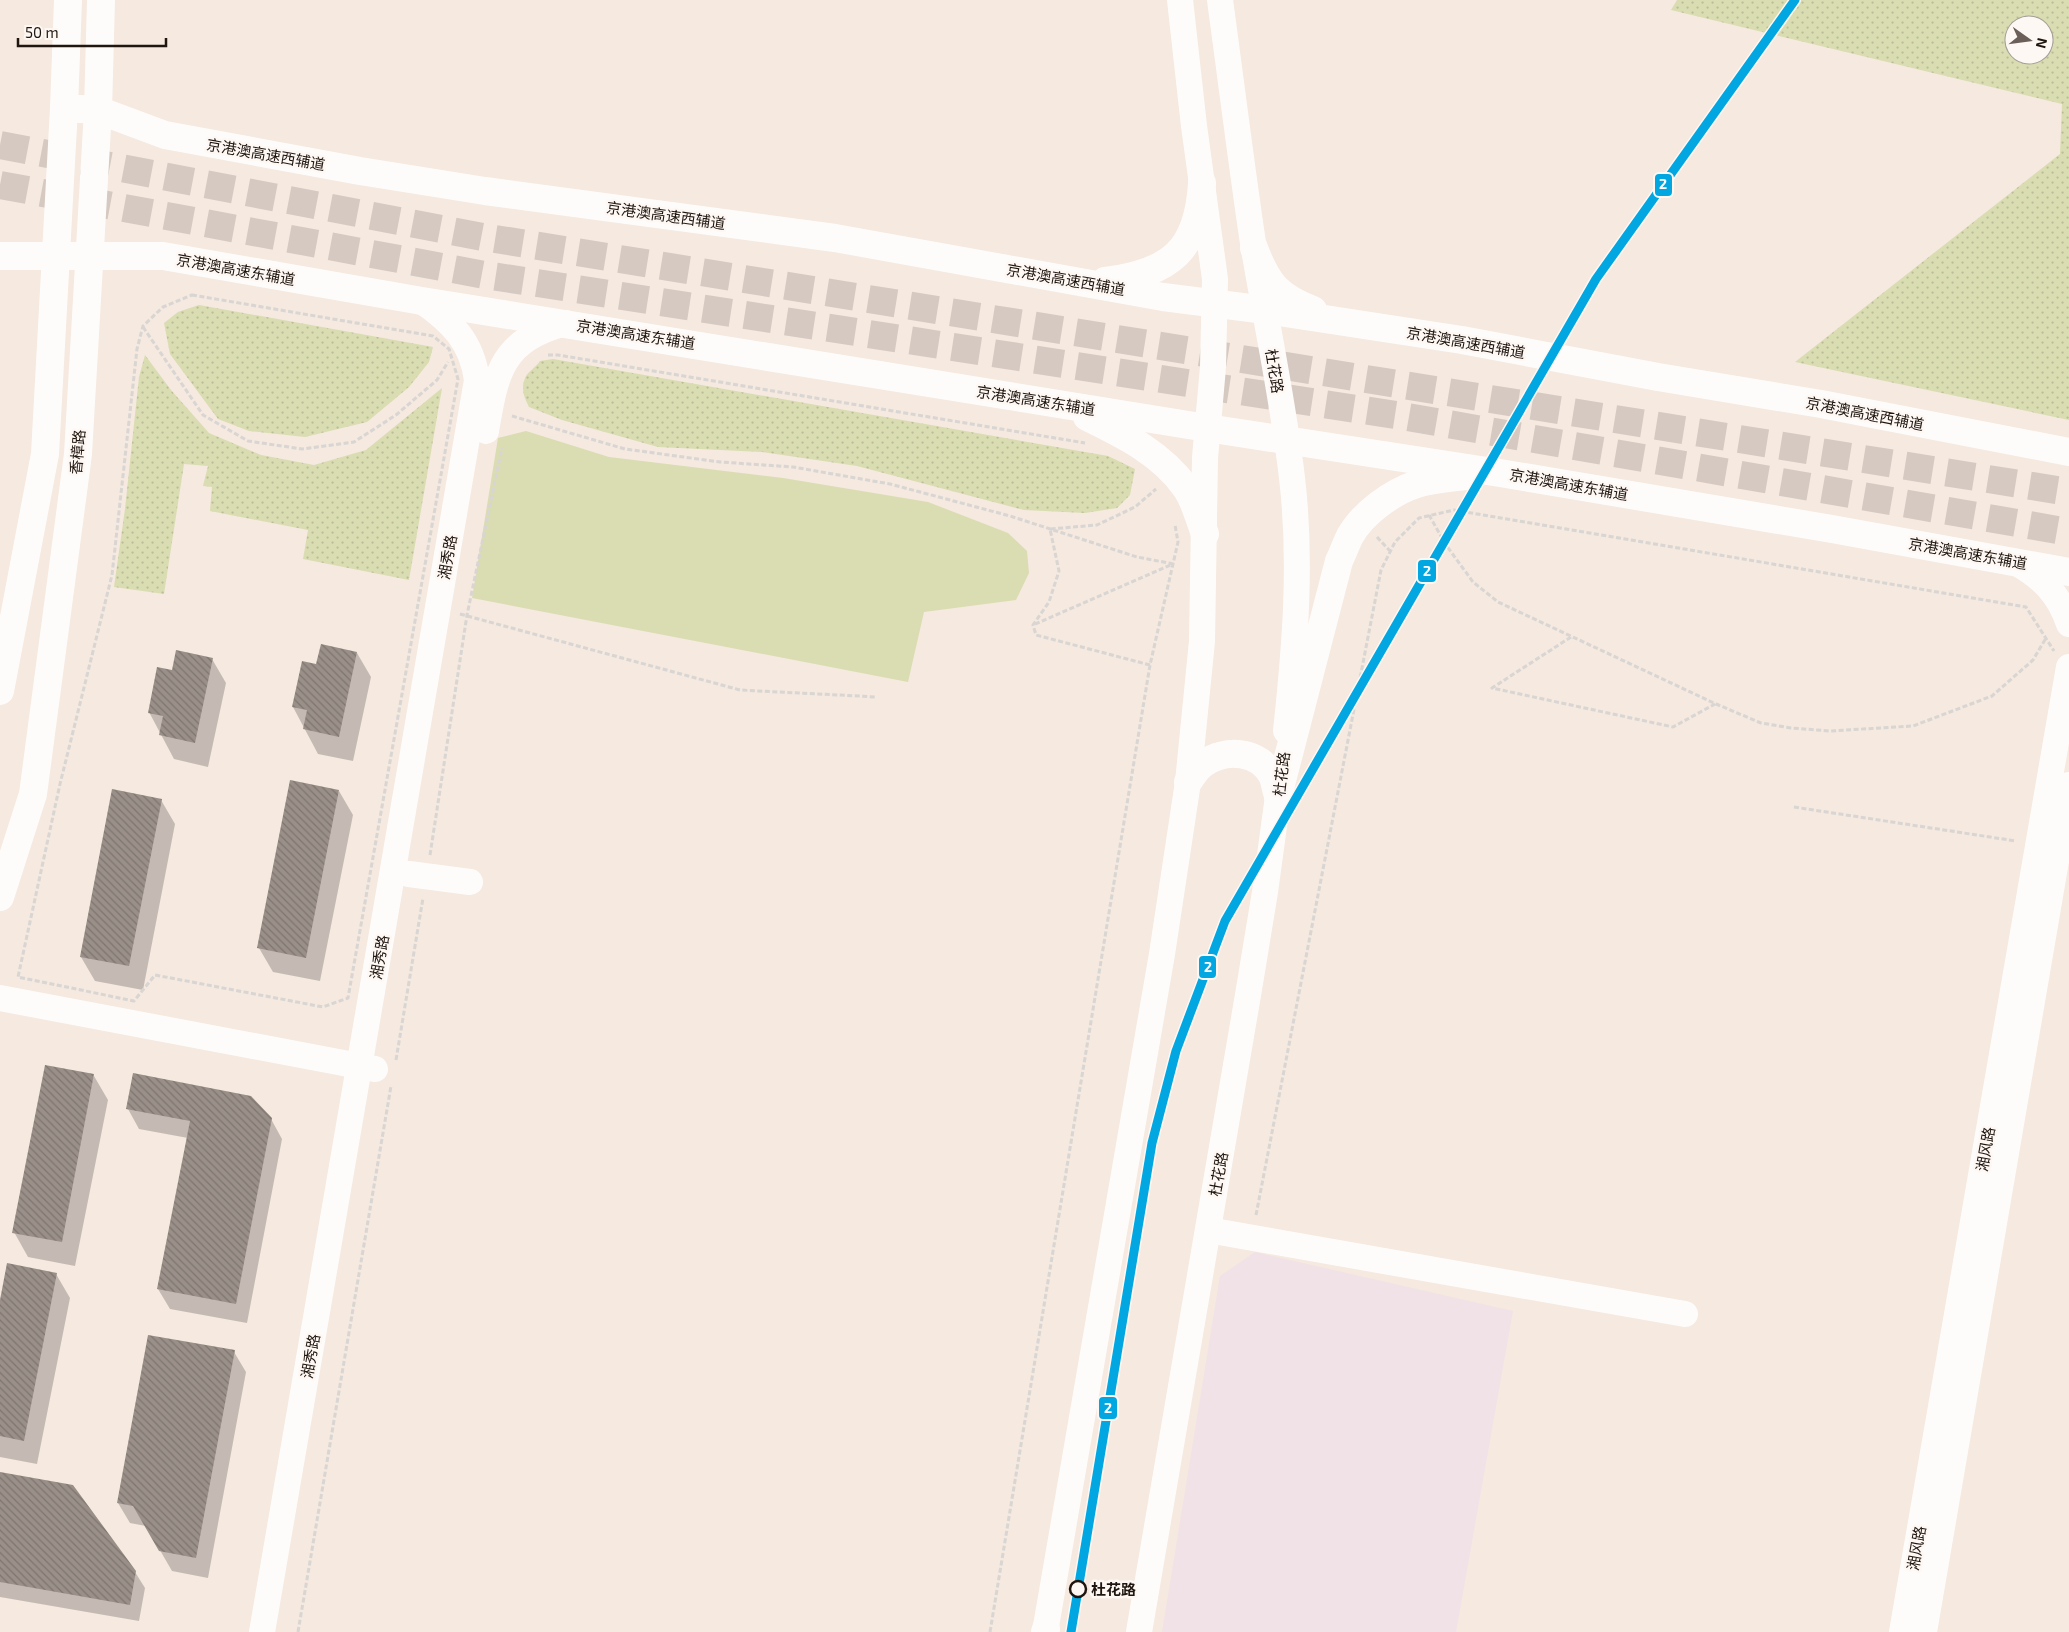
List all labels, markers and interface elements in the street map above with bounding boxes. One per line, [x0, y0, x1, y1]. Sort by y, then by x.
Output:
scale bar [18, 15, 165, 47]
north arrow [2004, 15, 2054, 65]
text: 50 m [25, 23, 59, 41]
text: N [2033, 36, 2052, 50]
street label: 京港澳高速西辅道 [205, 135, 327, 173]
line badge: 2 [1654, 173, 1673, 197]
text: 2 [1659, 175, 1667, 192]
street label: 京港澳高速西辅道 [605, 198, 727, 232]
street label: 京港澳高速东辅道 [175, 250, 297, 288]
street label: 京港澳高速西辅道 [1005, 260, 1127, 298]
street label: 京港澳高速东辅道 [575, 316, 697, 352]
street label: 京港澳高速西辅道 [1405, 323, 1527, 361]
street label: 杜花路 [1263, 347, 1287, 395]
street label: 京港澳高速东辅道 [975, 382, 1097, 418]
street label: 京港澳高速西辅道 [1804, 393, 1926, 433]
street label: 香樟路 [66, 429, 88, 475]
street label: 京港澳高速东辅道 [1508, 465, 1630, 503]
street label: 湘秀路 [434, 533, 460, 581]
street label: 京港澳高速东辅道 [1907, 534, 2029, 572]
line badge: 2 [1417, 559, 1437, 583]
text: 2 [1423, 562, 1431, 579]
street label: 杜花路 [1269, 751, 1293, 797]
street label: 湘秀路 [366, 933, 392, 981]
line badge: 2 [1198, 955, 1217, 979]
text: 2 [1204, 958, 1212, 975]
street label: 湘风路 [1972, 1125, 1998, 1173]
street label: 杜花路 [1205, 1150, 1231, 1198]
street label: 湘秀路 [297, 1332, 323, 1380]
line badge: 2 [1098, 1396, 1118, 1420]
text: 2 [1104, 1399, 1112, 1416]
street label: 湘风路 [1903, 1524, 1929, 1572]
marker: 杜花路 [1069, 1580, 1087, 1598]
place label: 杜花路 [1091, 1580, 1136, 1598]

